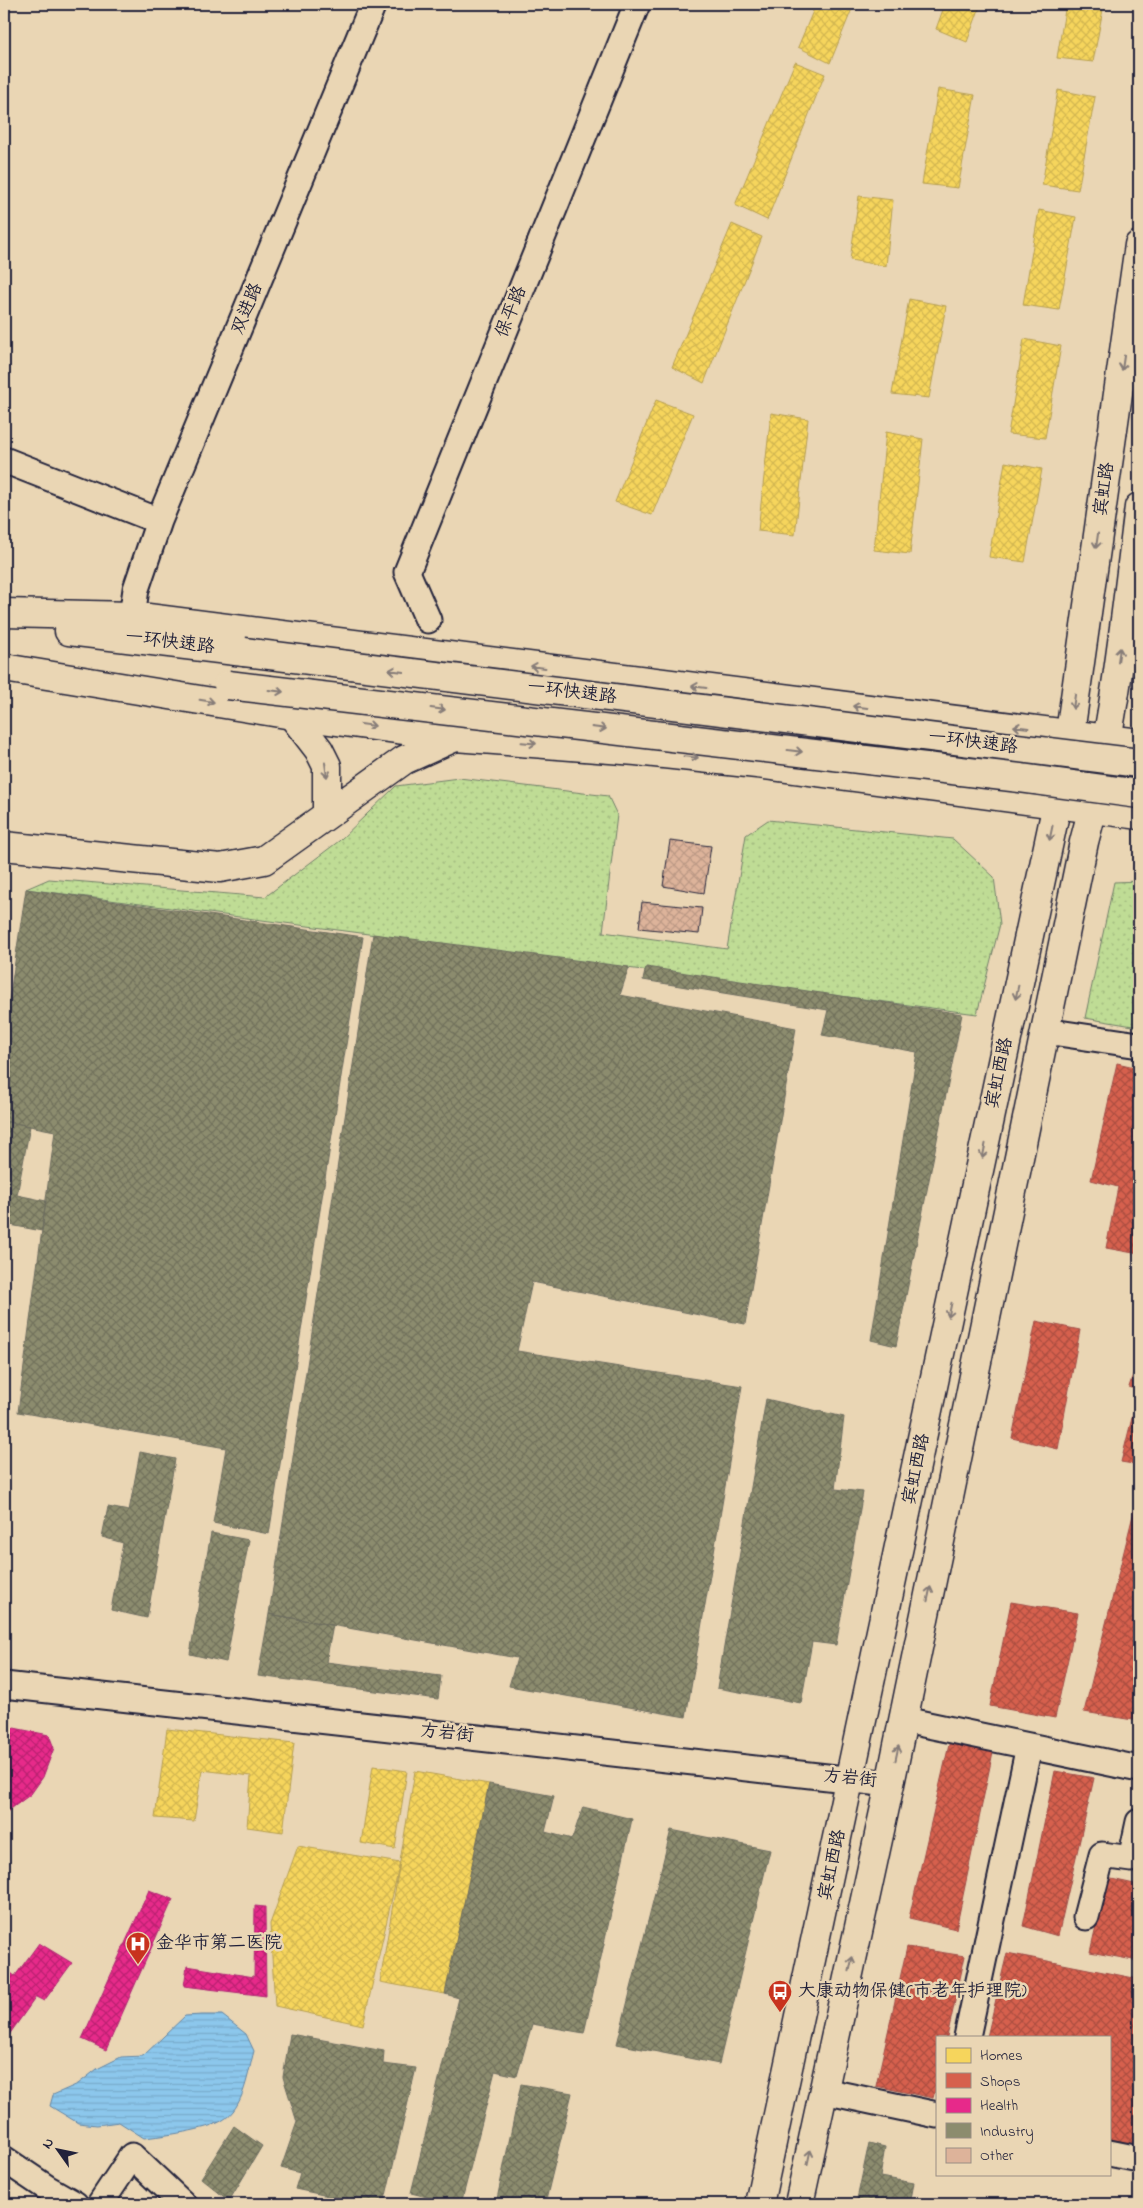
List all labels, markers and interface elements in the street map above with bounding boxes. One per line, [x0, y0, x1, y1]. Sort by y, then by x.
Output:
street label: 双进路 [226, 279, 270, 339]
street label: 保平路 [490, 282, 534, 342]
one-way arrow [1117, 355, 1127, 371]
street label: 宾虹路 [1088, 460, 1122, 518]
one-way arrow [1092, 533, 1102, 549]
street label: 一环快速路 [124, 625, 216, 661]
one-way arrow [1114, 648, 1124, 664]
one-way arrow [530, 662, 546, 672]
one-way arrow [389, 666, 405, 676]
street label: 一环快速路 [526, 675, 618, 711]
one-way arrow [691, 682, 707, 692]
one-way arrow [268, 686, 284, 696]
one-way arrow [1069, 694, 1079, 710]
one-way arrow [199, 696, 215, 706]
one-way arrow [852, 702, 868, 712]
one-way arrow [430, 704, 446, 714]
one-way arrow [360, 720, 376, 730]
one-way arrow [1014, 722, 1030, 732]
one-way arrow [591, 723, 607, 733]
street label: 一环快速路 [927, 725, 1019, 761]
one-way arrow [521, 738, 537, 748]
one-way arrow [787, 746, 803, 756]
one-way arrow [683, 752, 699, 762]
one-way arrow [321, 762, 331, 778]
one-way arrow [1046, 824, 1055, 840]
one-way arrow [1012, 983, 1022, 999]
street label: 宾虹西路 [980, 1035, 1020, 1111]
one-way arrow [979, 1142, 988, 1158]
one-way arrow [945, 1301, 954, 1317]
street label: 宾虹西路 [897, 1431, 937, 1507]
one-way arrow [925, 1587, 935, 1603]
street label: 方岩街 [419, 1718, 475, 1750]
one-way arrow [892, 1746, 902, 1762]
street label: 方岩街 [822, 1763, 878, 1795]
street label: 宾虹西路 [813, 1827, 853, 1903]
hospital icon: 金华市第二医院 [125, 1931, 151, 1965]
place label: 金华市第二医院 [156, 1931, 282, 1957]
one-way arrow [847, 1956, 856, 1972]
bus stop icon: 大康动物保健(市老年护理院) [767, 1979, 793, 2013]
place label: 大康动物保健(市老年护理院) [798, 1979, 1027, 2005]
legend [936, 2036, 1110, 2176]
text: Homes [980, 2045, 1023, 2067]
text: Shops [980, 2071, 1020, 2093]
text: Health [980, 2095, 1018, 2117]
text: Industry [980, 2121, 1034, 2144]
north arrow [32, 2126, 82, 2176]
text: N [37, 2134, 60, 2153]
text: Other [980, 2145, 1014, 2167]
one-way arrow [805, 2149, 815, 2165]

